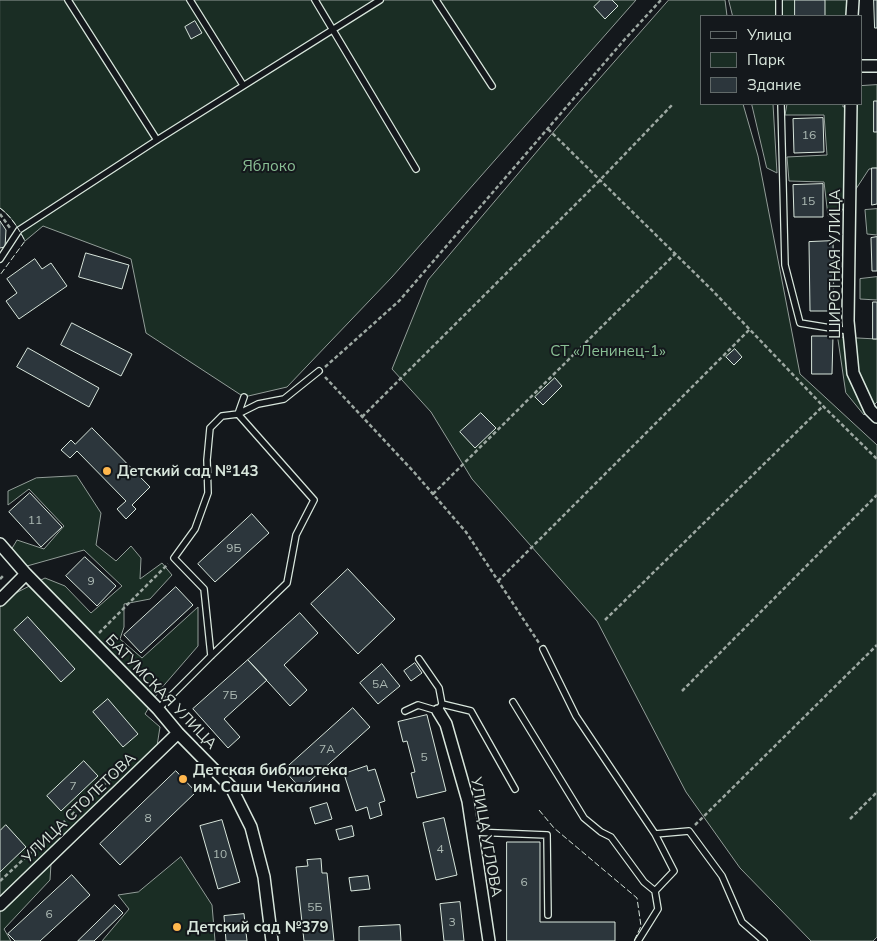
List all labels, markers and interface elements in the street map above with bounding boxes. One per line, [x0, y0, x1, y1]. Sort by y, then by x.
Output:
legend [700, 15, 862, 105]
text: Улица [747, 25, 792, 44]
text: Парк [747, 50, 785, 69]
text: Здание [747, 75, 801, 94]
house number: 16 [802, 128, 816, 142]
park label: Яблоко [242, 157, 296, 175]
street label: ШИРОТНАЯ УЛИЦА [826, 189, 844, 339]
house number: 15 [801, 194, 815, 208]
park label: СТ «Ленинец-1» [550, 342, 666, 360]
place label: Детский сад №143 [117, 462, 258, 480]
marker: Детский сад №143 [101, 465, 113, 477]
house number: 11 [28, 513, 42, 527]
house number: 9Б [226, 541, 242, 555]
house number: 9 [87, 574, 95, 588]
street label: БАТУМСКАЯ УЛИЦА [102, 631, 220, 753]
house number: 5А [372, 677, 388, 691]
house number: 7Б [222, 688, 238, 702]
house number: 7А [319, 742, 335, 756]
street label: УЛИЦА СТОЛЕТОВА [18, 749, 140, 867]
house number: 5 [420, 750, 428, 764]
place label: Детская библиотека им. Саши Чекалина [193, 761, 348, 796]
marker: Детская библиотека им. Саши Чекалина [177, 773, 189, 785]
street label: УЛИЦА УГЛОВА [467, 776, 505, 898]
house number: 7 [69, 779, 77, 793]
house number: 8 [144, 811, 152, 825]
house number: 4 [436, 842, 444, 856]
house number: 10 [213, 847, 227, 861]
house number: 6 [520, 875, 528, 889]
house number: 5Б [307, 900, 323, 914]
house number: 6 [45, 907, 53, 921]
house number: 3 [448, 915, 456, 929]
place label: Детский сад №379 [187, 918, 328, 936]
marker: Детский сад №379 [171, 921, 183, 933]

